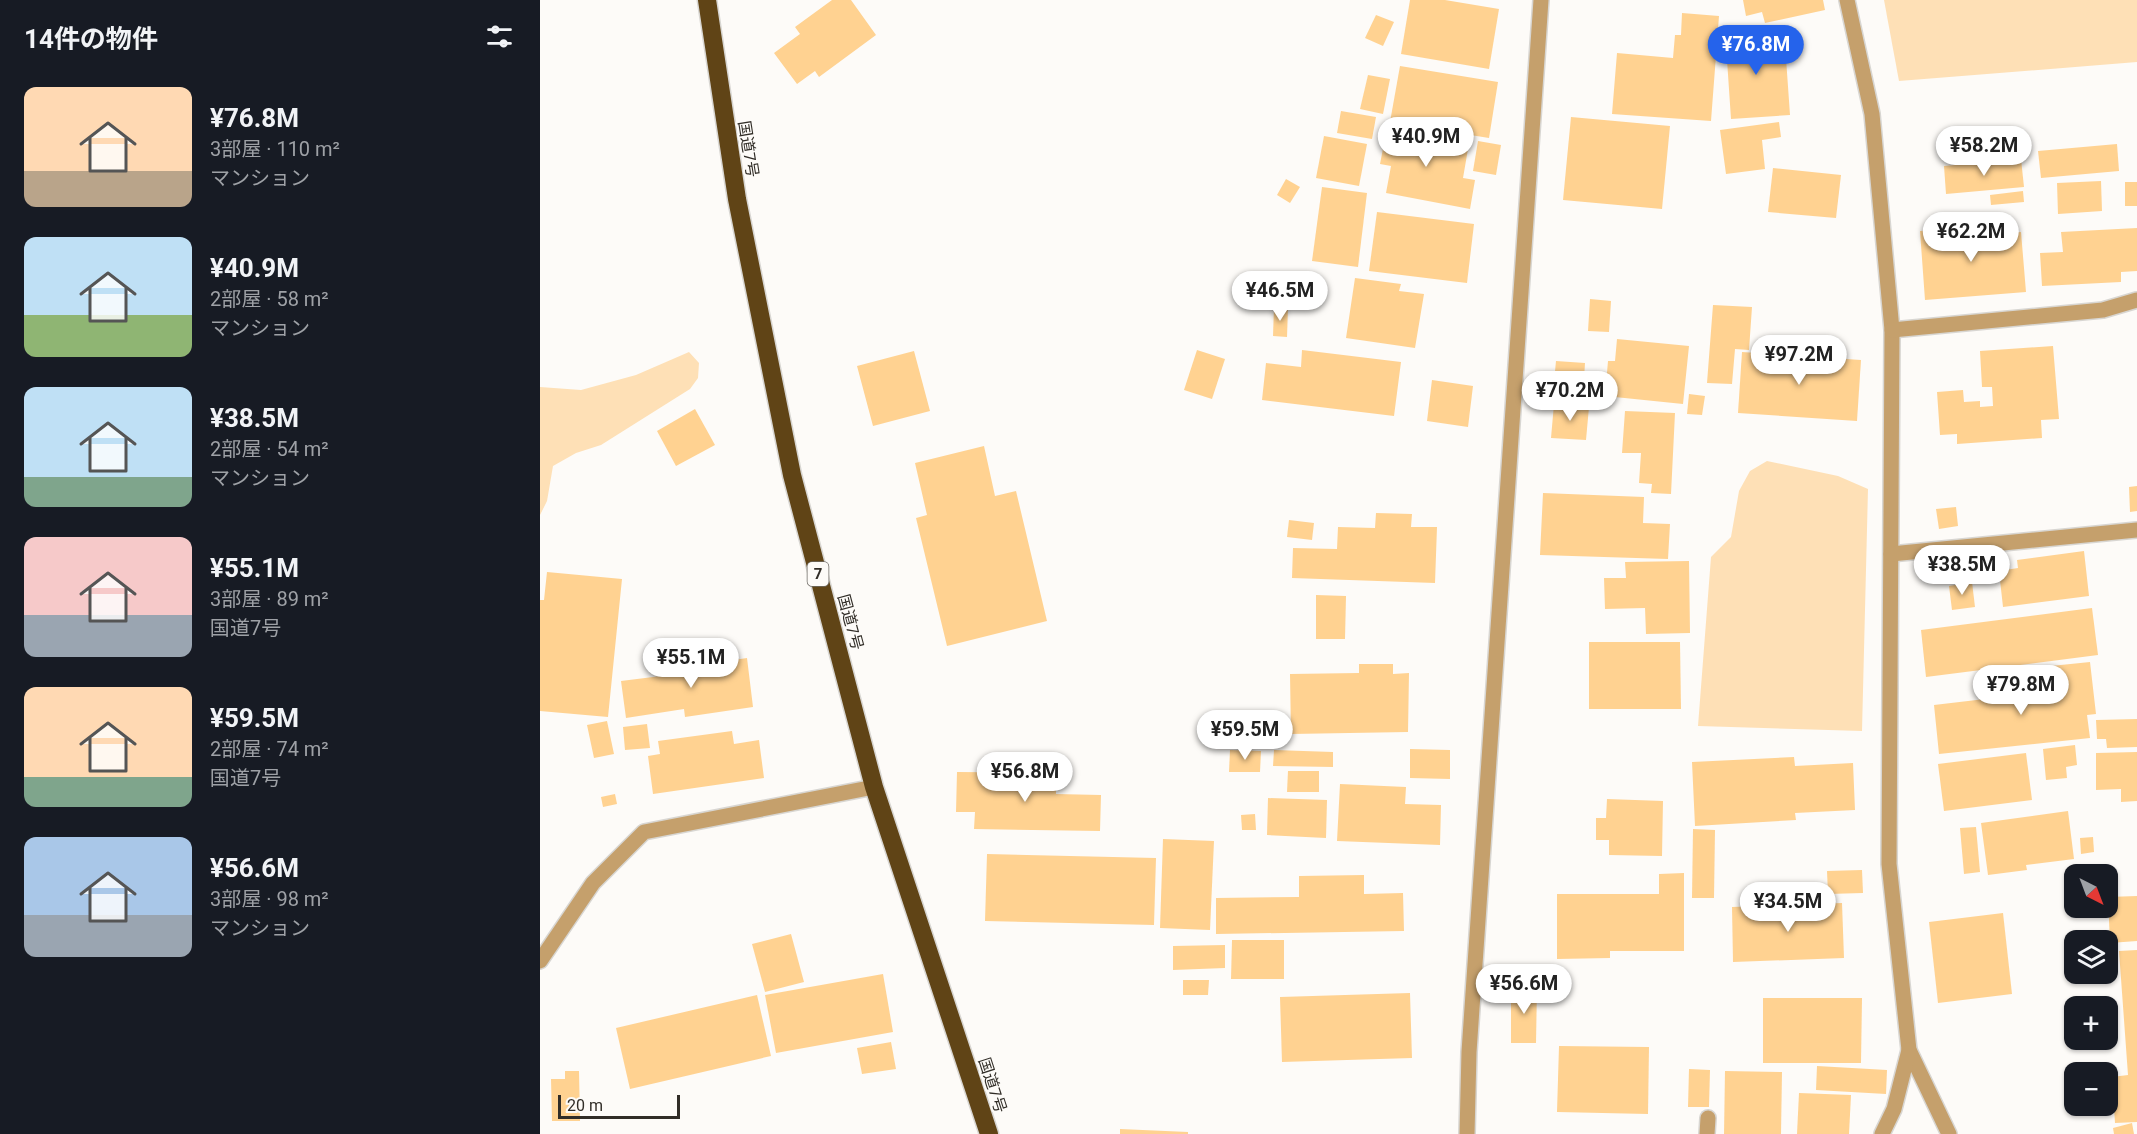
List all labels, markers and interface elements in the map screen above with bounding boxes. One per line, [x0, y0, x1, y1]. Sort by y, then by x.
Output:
icon: filters [483, 20, 516, 53]
text: 14件の物件 [24, 24, 158, 54]
pin: ¥76.8M [1707, 25, 1805, 76]
text: ¥76.8M [1722, 32, 1790, 56]
text: ¥76.8M [210, 103, 299, 133]
icon: home [72, 111, 144, 183]
pin: ¥40.9M [1377, 117, 1475, 168]
street label: 国道7号 [735, 119, 762, 179]
text: ¥40.9M [1392, 124, 1460, 148]
pin: ¥58.2M [1935, 126, 2033, 177]
text: ¥58.2M [1950, 133, 2018, 157]
text: 3部屋 · 110 m² [210, 137, 340, 161]
text: マンション [210, 166, 310, 190]
pin: ¥62.2M [1922, 212, 2020, 263]
text: ¥62.2M [1937, 219, 2005, 243]
text: ¥40.9M [210, 253, 299, 283]
icon: home [72, 261, 144, 333]
pin: ¥46.5M [1231, 271, 1329, 322]
text: ¥46.5M [1246, 278, 1314, 302]
text: 2部屋 · 58 m² [210, 287, 329, 311]
text: マンション [210, 316, 310, 340]
pin: ¥97.2M [1750, 335, 1848, 386]
text: ¥97.2M [1765, 342, 1833, 366]
pin: ¥70.2M [1521, 371, 1619, 422]
text: ¥70.2M [1536, 378, 1604, 402]
text: ¥38.5M [210, 403, 299, 433]
icon: home [72, 411, 144, 483]
text: 2部屋 · 54 m² [210, 437, 329, 461]
text: マンション [210, 466, 310, 490]
pin: ¥38.5M [1913, 545, 2011, 596]
text: ¥38.5M [1928, 552, 1996, 576]
text: ¥55.1M [210, 553, 299, 583]
icon: home [72, 561, 144, 633]
road number: 7 [808, 562, 828, 586]
text: 3部屋 · 89 m² [210, 587, 329, 611]
street label: 国道7号 [834, 592, 867, 652]
text: 国道7号 [210, 616, 281, 640]
pin: ¥55.1M [642, 638, 740, 689]
text: ¥55.1M [657, 645, 725, 669]
pin: ¥79.8M [1972, 665, 2070, 716]
text: ¥79.8M [1987, 672, 2055, 696]
text: ¥59.5M [210, 703, 299, 733]
pin: ¥59.5M [1196, 710, 1294, 761]
icon: home [72, 711, 144, 783]
text: ¥59.5M [1211, 717, 1279, 741]
text: 2部屋 · 74 m² [210, 737, 329, 761]
pin: ¥56.8M [976, 752, 1074, 803]
text: ¥56.8M [991, 759, 1059, 783]
text: 国道7号 [210, 766, 281, 790]
text: ¥56.6M [210, 853, 299, 883]
icon: home [72, 861, 144, 933]
north arrow [2064, 864, 2118, 918]
map controls [2064, 864, 2118, 1116]
pin: ¥34.5M [1739, 882, 1837, 933]
text: 3部屋 · 98 m² [210, 887, 329, 911]
text: ¥34.5M [1754, 889, 1822, 913]
text: マンション [210, 916, 310, 940]
button: layers [2064, 930, 2118, 984]
pin: ¥56.6M [1475, 964, 1573, 1015]
text: ¥56.6M [1490, 971, 1558, 995]
button: + [2064, 996, 2118, 1050]
street label: 国道7号 [975, 1055, 1010, 1115]
button: − [2064, 1062, 2118, 1116]
scale bar [558, 1092, 680, 1120]
text: 20 m [567, 1096, 603, 1115]

